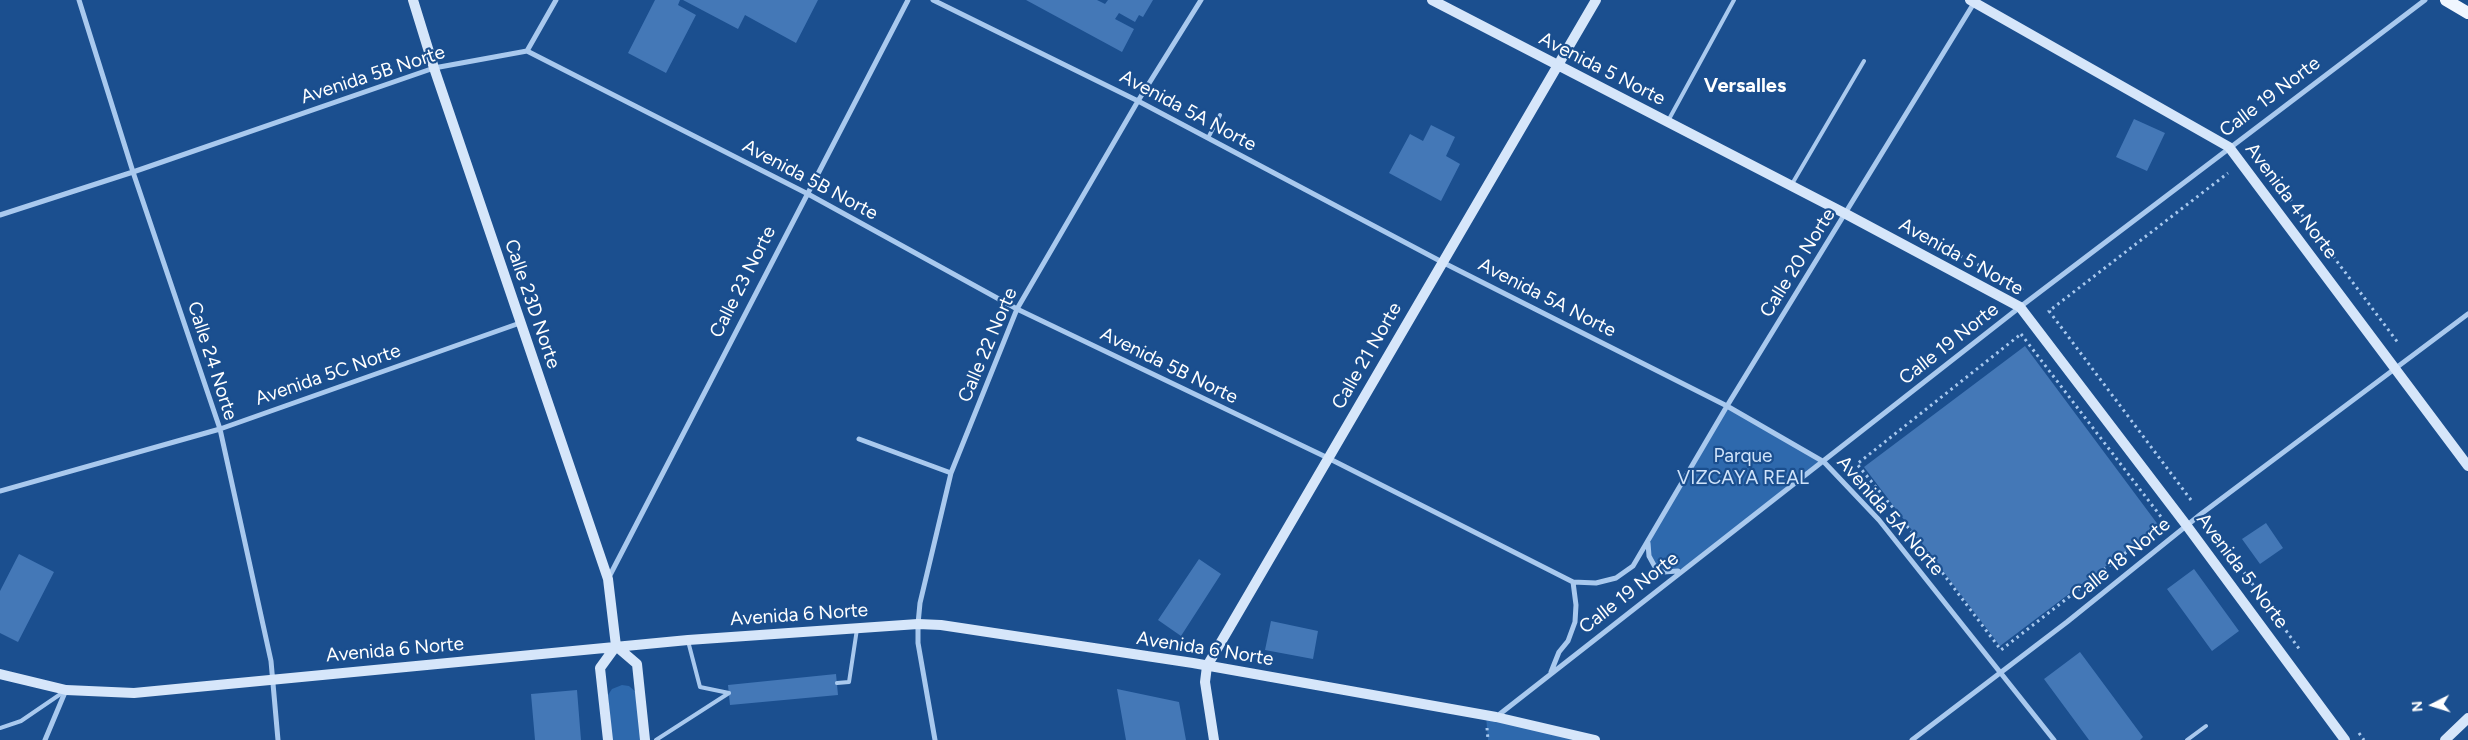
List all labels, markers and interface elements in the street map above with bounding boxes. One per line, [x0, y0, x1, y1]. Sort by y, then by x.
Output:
street label: Avenida 5 Norte [1535, 27, 1669, 111]
street label: Avenida 5B Norte [298, 41, 448, 109]
street label: Calle 19 Norte [2215, 52, 2325, 142]
street label: Avenida 5A Norte [1116, 65, 1260, 157]
district label: Versalles [1704, 74, 1786, 98]
street label: Avenida 5B Norte [738, 135, 882, 225]
street label: Avenida 4 Norte [2240, 138, 2342, 264]
street label: Calle 20 Norte [1755, 204, 1841, 322]
street label: Avenida 5 Norte [1895, 213, 2027, 301]
street label: Calle 23 Norte [705, 222, 781, 342]
street label: Calle 23D Norte [499, 236, 565, 372]
street label: Avenida 5A Norte [1474, 253, 1620, 343]
street label: Calle 22 Norte [954, 284, 1022, 406]
street label: Calle 21 Norte [1327, 298, 1407, 414]
street label: Calle 19 Norte [1895, 298, 2003, 390]
street label: Calle 24 Norte [182, 299, 242, 423]
street label: Avenida 5B Norte [1097, 323, 1241, 409]
street label: Avenida 5C Norte [252, 339, 404, 411]
park label: Parque VIZCAYA REAL [1677, 445, 1809, 489]
street label: Avenida 5A Norte [1832, 451, 1948, 581]
street label: Avenida 5 Norte [2191, 509, 2293, 633]
street label: Calle 18 Norte [2067, 513, 2175, 607]
street label: Calle 19 Norte [1575, 547, 1683, 639]
street label: Avenida 6 Norte [729, 599, 869, 631]
street label: Avenida 6 Norte [1135, 627, 1275, 671]
street label: Avenida 6 Norte [325, 633, 465, 667]
north arrow [2408, 680, 2458, 730]
text: N [2409, 700, 2426, 712]

